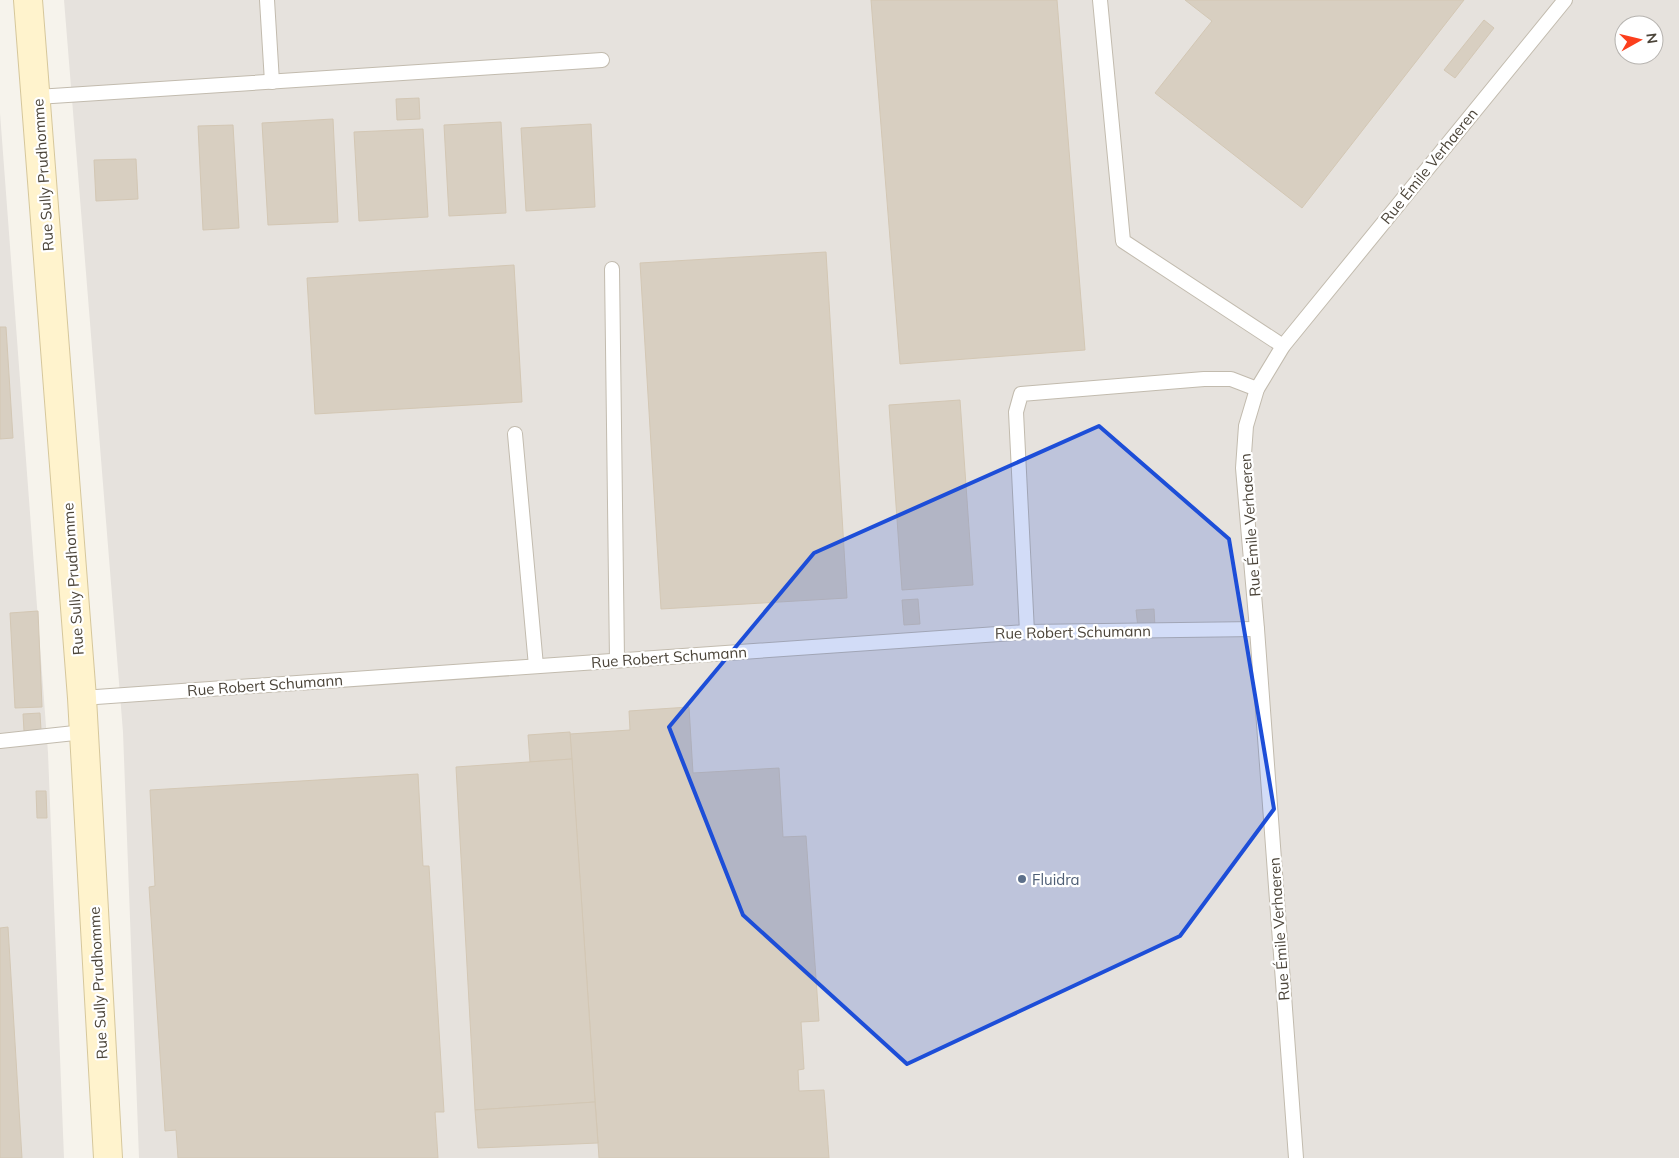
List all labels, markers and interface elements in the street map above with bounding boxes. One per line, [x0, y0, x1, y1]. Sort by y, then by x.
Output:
north arrow [1614, 15, 1664, 65]
text: N [1642, 32, 1662, 45]
street label: Rue Sully Prudhomme [28, 98, 58, 252]
street label: Rue Émile Verhaeren [1376, 104, 1482, 228]
street label: Rue Émile Verhaeren [1236, 453, 1264, 597]
street label: Rue Sully Prudhomme [58, 502, 88, 656]
street label: Rue Robert Schumann [995, 621, 1151, 643]
street label: Rue Robert Schumann [591, 642, 747, 672]
street label: Rue Robert Schumann [187, 670, 343, 700]
street label: Rue Émile Verhaeren [1265, 857, 1293, 1001]
place label: Fluidra [1032, 870, 1080, 889]
marker: Fluidra [1016, 873, 1028, 885]
street label: Rue Sully Prudhomme [85, 906, 111, 1060]

